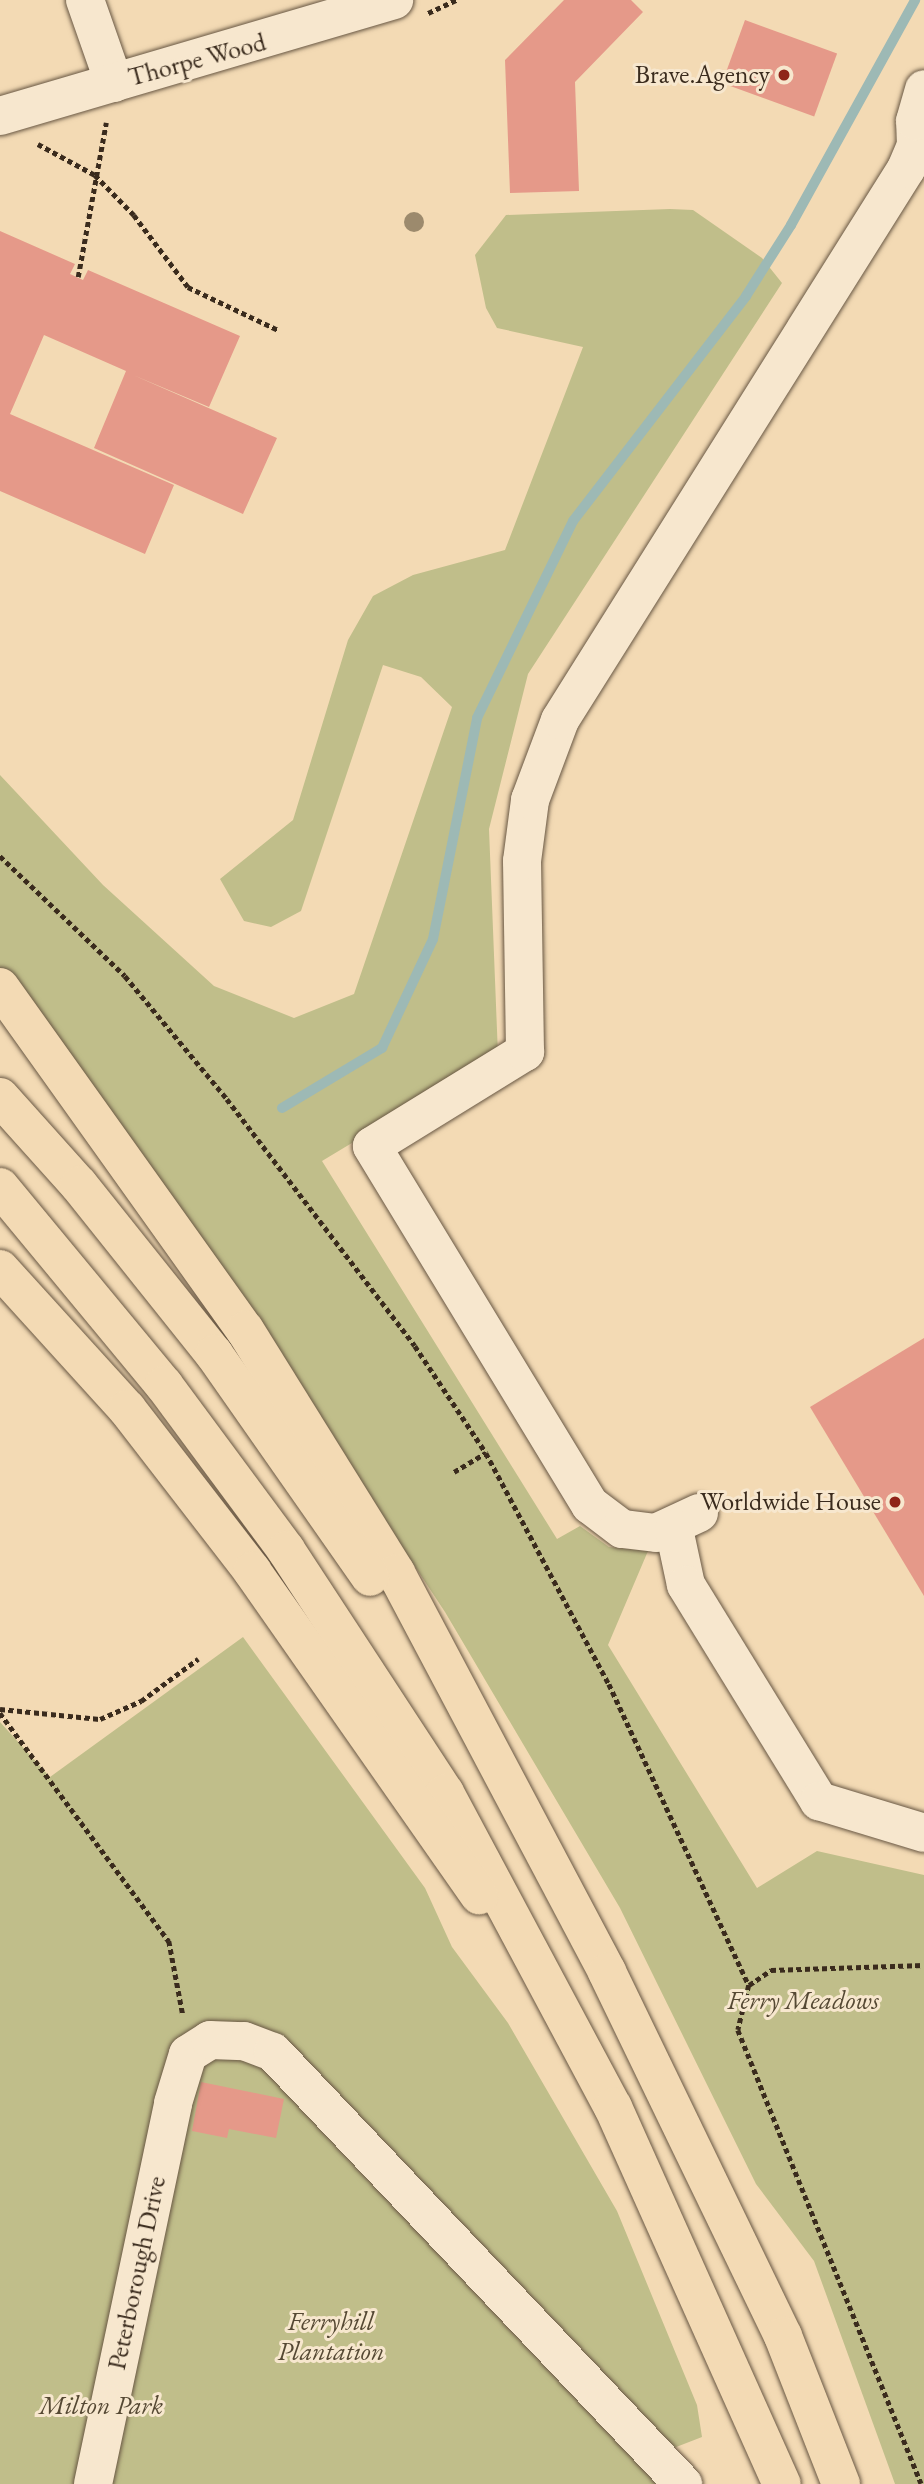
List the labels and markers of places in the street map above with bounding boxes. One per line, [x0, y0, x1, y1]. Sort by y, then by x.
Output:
place label: Brave.Agency [635, 59, 770, 91]
marker: Brave.Agency [776, 67, 792, 83]
place label: Worldwide House [700, 1486, 881, 1518]
marker: Worldwide House [887, 1494, 903, 1510]

